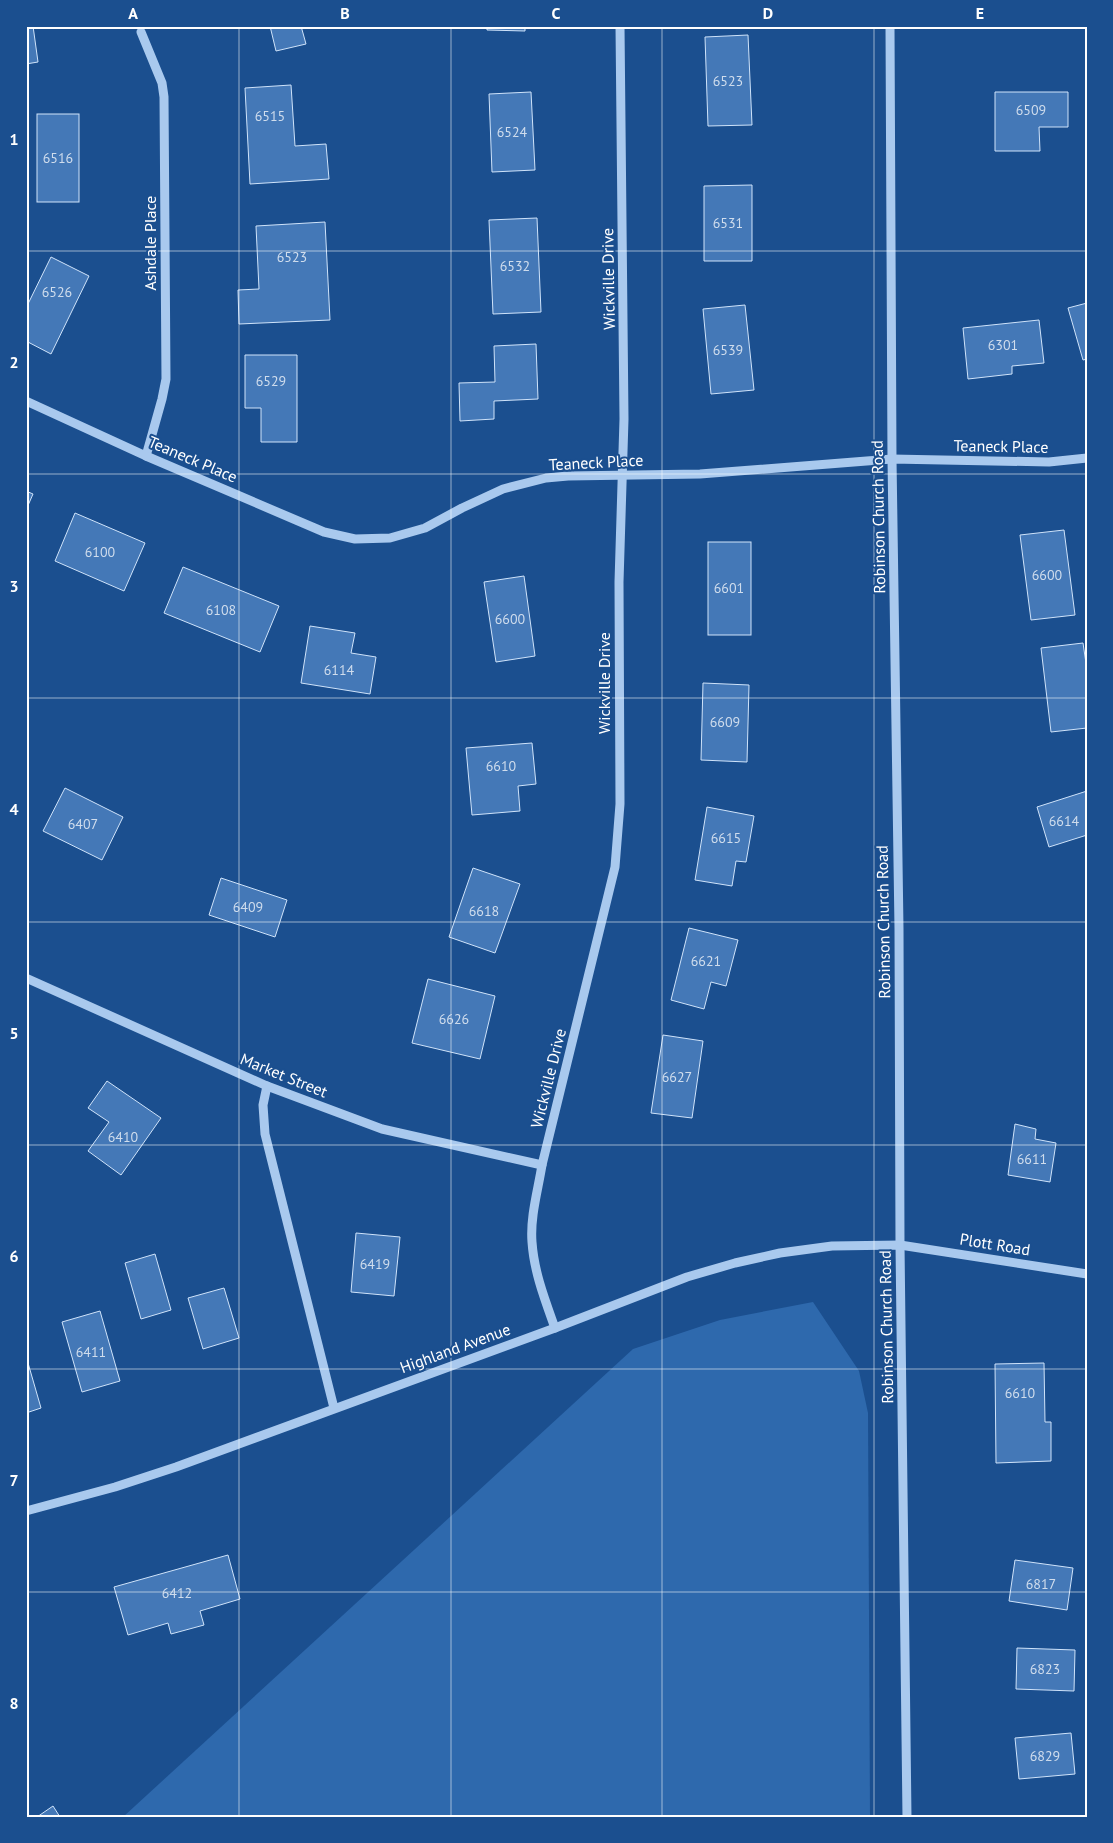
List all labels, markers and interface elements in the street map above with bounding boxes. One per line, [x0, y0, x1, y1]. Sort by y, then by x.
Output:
text: A [128, 3, 138, 23]
text: B [340, 3, 350, 23]
text: C [552, 3, 561, 23]
text: D [763, 3, 773, 23]
text: E [976, 3, 984, 23]
house number: 6523 [713, 72, 743, 90]
house number: 6509 [1016, 101, 1046, 119]
house number: 6515 [255, 107, 285, 125]
house number: 6524 [497, 123, 528, 141]
text: 1 [9, 129, 19, 149]
house number: 6516 [43, 149, 73, 167]
street label: Ashdale Place [140, 196, 160, 291]
house number: 6531 [713, 214, 743, 232]
street label: Wickville Drive [597, 228, 619, 330]
house number: 6523 [277, 248, 307, 266]
house number: 6532 [500, 257, 530, 275]
house number: 6526 [42, 283, 72, 301]
house number: 6301 [988, 336, 1018, 354]
house number: 6539 [713, 341, 743, 359]
text: 2 [9, 352, 19, 372]
house number: 6529 [256, 372, 286, 390]
street label: Teaneck Place [145, 431, 241, 487]
street label: Teaneck Place [953, 435, 1049, 457]
street label: Robinson Church Road [867, 440, 889, 594]
street label: Teaneck Place [548, 450, 644, 474]
house number: 6100 [85, 543, 116, 561]
house number: 6600 [1032, 566, 1063, 584]
text: 3 [9, 576, 19, 596]
house number: 6601 [714, 579, 744, 597]
house number: 6108 [206, 601, 236, 619]
house number: 6600 [495, 610, 526, 628]
street label: Wickville Drive [594, 632, 614, 734]
house number: 6114 [324, 661, 355, 679]
house number: 6609 [710, 713, 740, 731]
house number: 6610 [486, 757, 517, 775]
text: 4 [9, 799, 19, 819]
house number: 6614 [1049, 812, 1080, 830]
house number: 6407 [68, 815, 98, 833]
house number: 6615 [711, 829, 741, 847]
street label: Robinson Church Road [872, 845, 894, 999]
house number: 6409 [233, 898, 263, 916]
house number: 6618 [469, 902, 499, 920]
house number: 6621 [691, 952, 721, 970]
house number: 6626 [439, 1010, 469, 1028]
text: 5 [9, 1023, 19, 1043]
street label: Wickville Drive [526, 1026, 570, 1130]
street label: Market Street [238, 1048, 331, 1102]
house number: 6627 [662, 1068, 692, 1086]
house number: 6410 [108, 1128, 139, 1146]
house number: 6611 [1017, 1150, 1047, 1168]
street label: Plott Road [958, 1229, 1032, 1259]
text: 6 [9, 1246, 19, 1266]
street label: Robinson Church Road [875, 1250, 897, 1404]
house number: 6419 [360, 1255, 390, 1273]
street label: Highland Avenue [397, 1319, 513, 1377]
house number: 6411 [76, 1343, 106, 1361]
house number: 6610 [1005, 1384, 1036, 1402]
text: 7 [9, 1470, 19, 1490]
house number: 6817 [1026, 1575, 1056, 1593]
house number: 6412 [162, 1584, 192, 1602]
house number: 6823 [1030, 1660, 1060, 1678]
text: 8 [9, 1693, 19, 1713]
house number: 6829 [1030, 1747, 1060, 1765]

